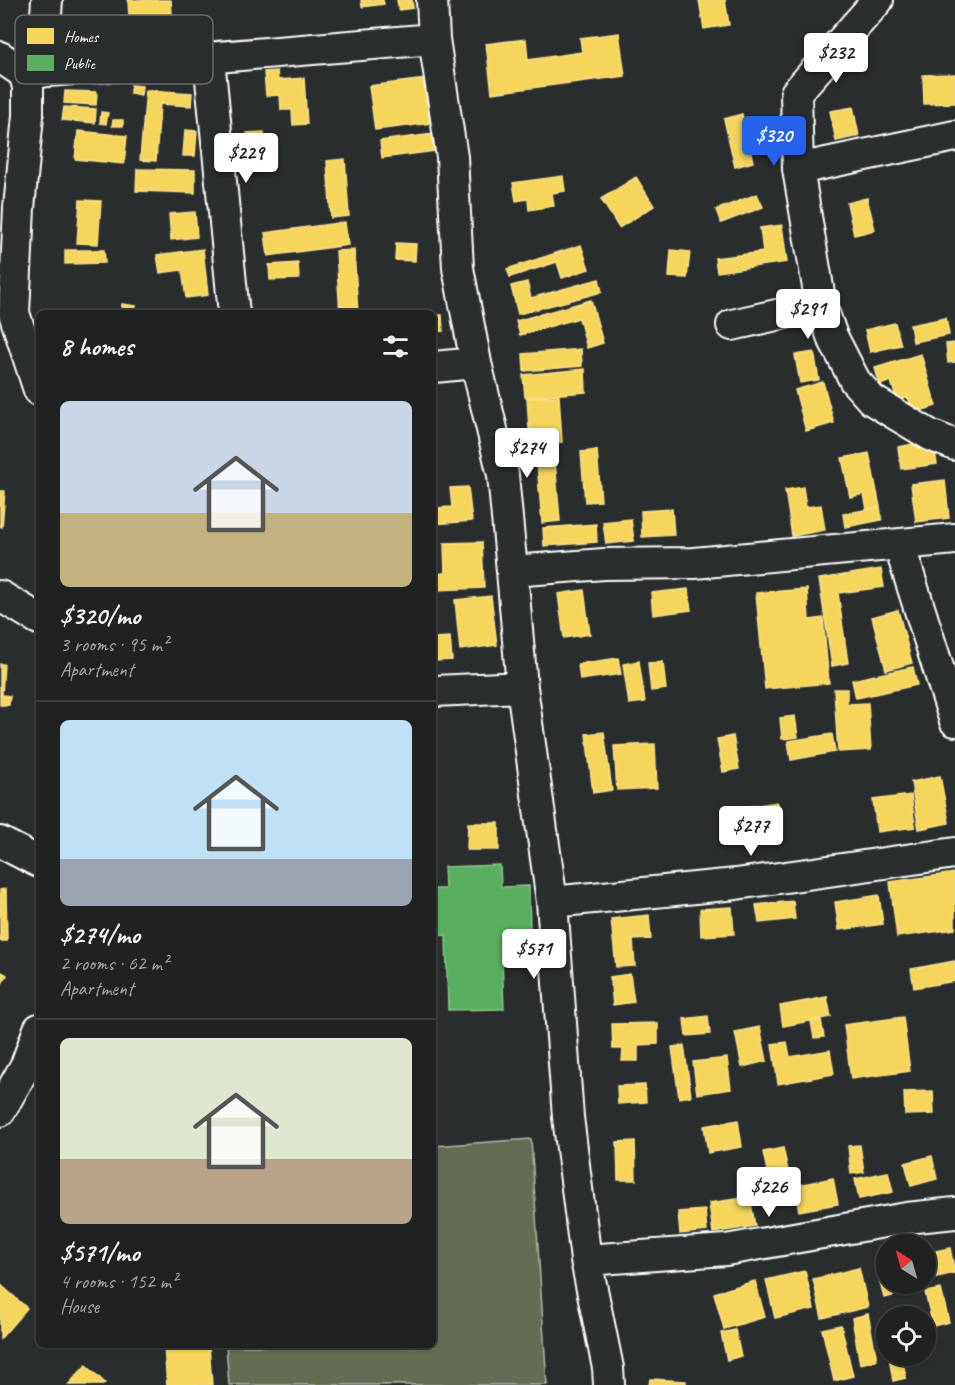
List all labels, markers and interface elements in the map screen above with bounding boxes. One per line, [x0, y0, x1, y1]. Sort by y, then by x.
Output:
legend [15, 15, 213, 84]
text: Homes [64, 27, 100, 47]
pin: $232 [800, 33, 872, 84]
text: $232 [818, 40, 854, 65]
text: Public [64, 54, 96, 74]
pin: $320 [738, 116, 810, 167]
text: $320 [756, 123, 792, 148]
pin: $229 [210, 133, 282, 184]
text: $229 [228, 140, 264, 165]
pin: $291 [772, 289, 844, 340]
text: $291 [790, 296, 826, 321]
text: 8 homes [60, 330, 133, 363]
icon: filters [379, 330, 412, 363]
pin: $274 [491, 428, 563, 479]
text: $274 [509, 435, 545, 460]
icon: home [182, 440, 290, 548]
text: $320/mo [60, 599, 140, 632]
text: 3 rooms · 95 m² [60, 632, 168, 657]
text: Apartment [60, 657, 133, 682]
icon: home [182, 759, 290, 867]
pin: $277 [715, 806, 787, 857]
text: $277 [733, 813, 769, 838]
text: $274/mo [60, 918, 140, 951]
pin: $571 [498, 929, 570, 980]
text: $571 [516, 936, 552, 961]
text: 2 rooms · 62 m² [60, 951, 168, 976]
text: Apartment [60, 976, 133, 1001]
icon: home [182, 1077, 290, 1185]
pin: $226 [733, 1167, 805, 1218]
text: $226 [751, 1174, 787, 1199]
north arrow [876, 1234, 936, 1294]
map controls [876, 1234, 936, 1366]
text: $571/mo [60, 1236, 140, 1269]
text: 4 rooms · 152 m² [60, 1269, 177, 1294]
text: House [60, 1294, 99, 1319]
button: locate [876, 1306, 936, 1366]

